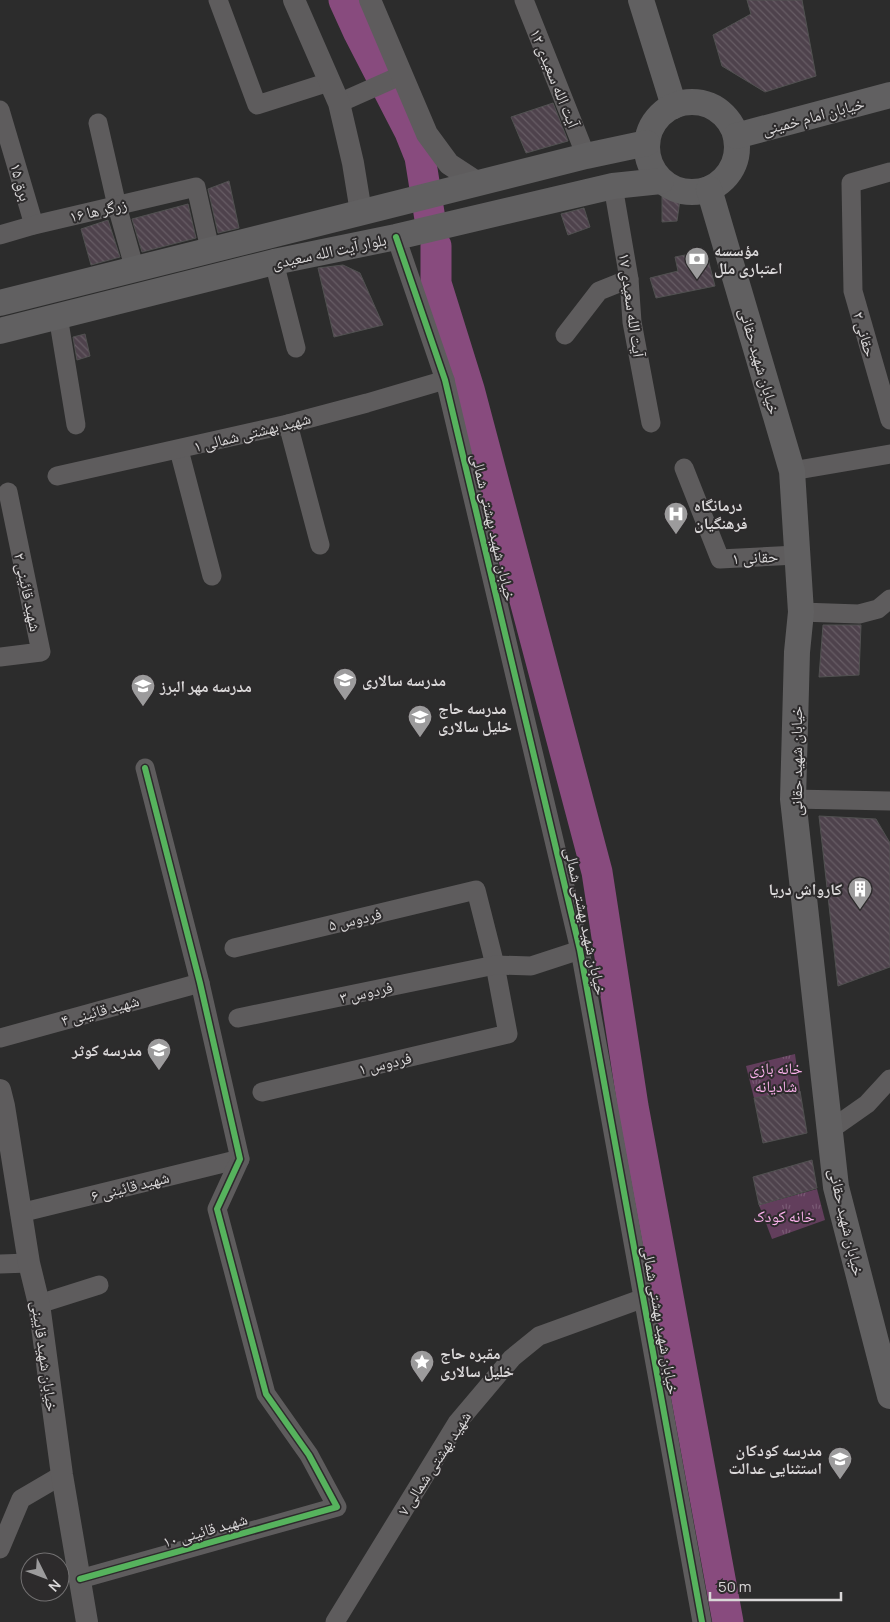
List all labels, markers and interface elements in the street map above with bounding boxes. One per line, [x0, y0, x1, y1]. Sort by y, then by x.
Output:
street label: آیت الله سعیدی ۱۲ [525, 25, 585, 132]
street label: خیابان امام خمینی [759, 92, 867, 140]
street label: برق ۱۵ [5, 160, 37, 204]
street label: زرگر ها ۱۶ [67, 193, 129, 227]
street label: بلوار آیت الله سعیدی [270, 228, 388, 274]
place label: مؤسسه اعتباری ملل [714, 239, 783, 279]
bank icon: مؤسسه اعتباری ملل [684, 246, 710, 280]
street label: آیت الله سعیدی ۱۷ [614, 251, 650, 359]
street label: خیابان شهید حقانی [734, 305, 786, 417]
street label: حقانی ۲ [848, 309, 882, 359]
street label: شهید بهشتی شمالی ۱ [191, 407, 313, 457]
street label: خیابان شهید بهشتی شمالی [466, 451, 522, 603]
place label: درمانگاه فرهنگیان [694, 494, 748, 534]
hospital icon: درمانگاه فرهنگیان [663, 501, 689, 535]
street label: حقانی ۱ [731, 545, 779, 569]
street label: شهید قائینی ۲ [9, 551, 47, 633]
school or university icon: مدرسه سالاری [332, 667, 358, 701]
place label: مدرسه سالاری [362, 669, 446, 691]
school or university icon: مدرسه مهر البرز [130, 673, 156, 707]
place label: مدرسه مهر البرز [159, 675, 252, 697]
place label: مدرسه حاج خلیل سالاری [438, 697, 512, 737]
school or university icon: مدرسه حاج خلیل سالاری [407, 704, 433, 738]
street label: خیابان شهید حقانی [785, 706, 807, 816]
street label: خیابان شهید بهشتی شمالی [560, 845, 612, 997]
building icon: کارواش دریا [847, 876, 873, 910]
place label: کارواش دریا [769, 878, 842, 900]
street label: فردوس ۵ [326, 902, 384, 936]
street label: فردوس ۳ [337, 976, 395, 1008]
street label: شهید قائینی ۴ [58, 989, 142, 1031]
school or university icon: مدرسه کوثر [146, 1037, 172, 1071]
place label: مدرسه کوثر [71, 1039, 142, 1061]
street label: فردوس ۱ [356, 1046, 414, 1080]
park label: خانه بازی شادیانه [749, 1057, 803, 1097]
street label: شهید قائینی ۶ [88, 1166, 172, 1206]
street label: خیابان شهید حقانی [824, 1166, 870, 1278]
park label: خانه کودک [753, 1205, 815, 1227]
street label: خیابان شهید بهشتی شمالی [637, 1244, 685, 1396]
street label: خیابان شهید قایینی [26, 1299, 64, 1413]
place label: مقبره حاج خلیل سالاری [440, 1342, 514, 1382]
place icon: مقبره حاج خلیل سالاری [409, 1349, 435, 1383]
street label: شهید بهشتی شمالی ۷ [392, 1407, 476, 1519]
place label: مدرسه کودکان استثنایی عدالت [729, 1439, 822, 1479]
school or university icon: مدرسه کودکان استثنایی عدالت [827, 1446, 853, 1480]
street label: شهید قائینی ۱۰ [160, 1507, 250, 1553]
north arrow [20, 1552, 70, 1602]
scale bar [710, 1570, 841, 1602]
text: N [45, 1576, 65, 1596]
text: 50 m [718, 1576, 752, 1597]

